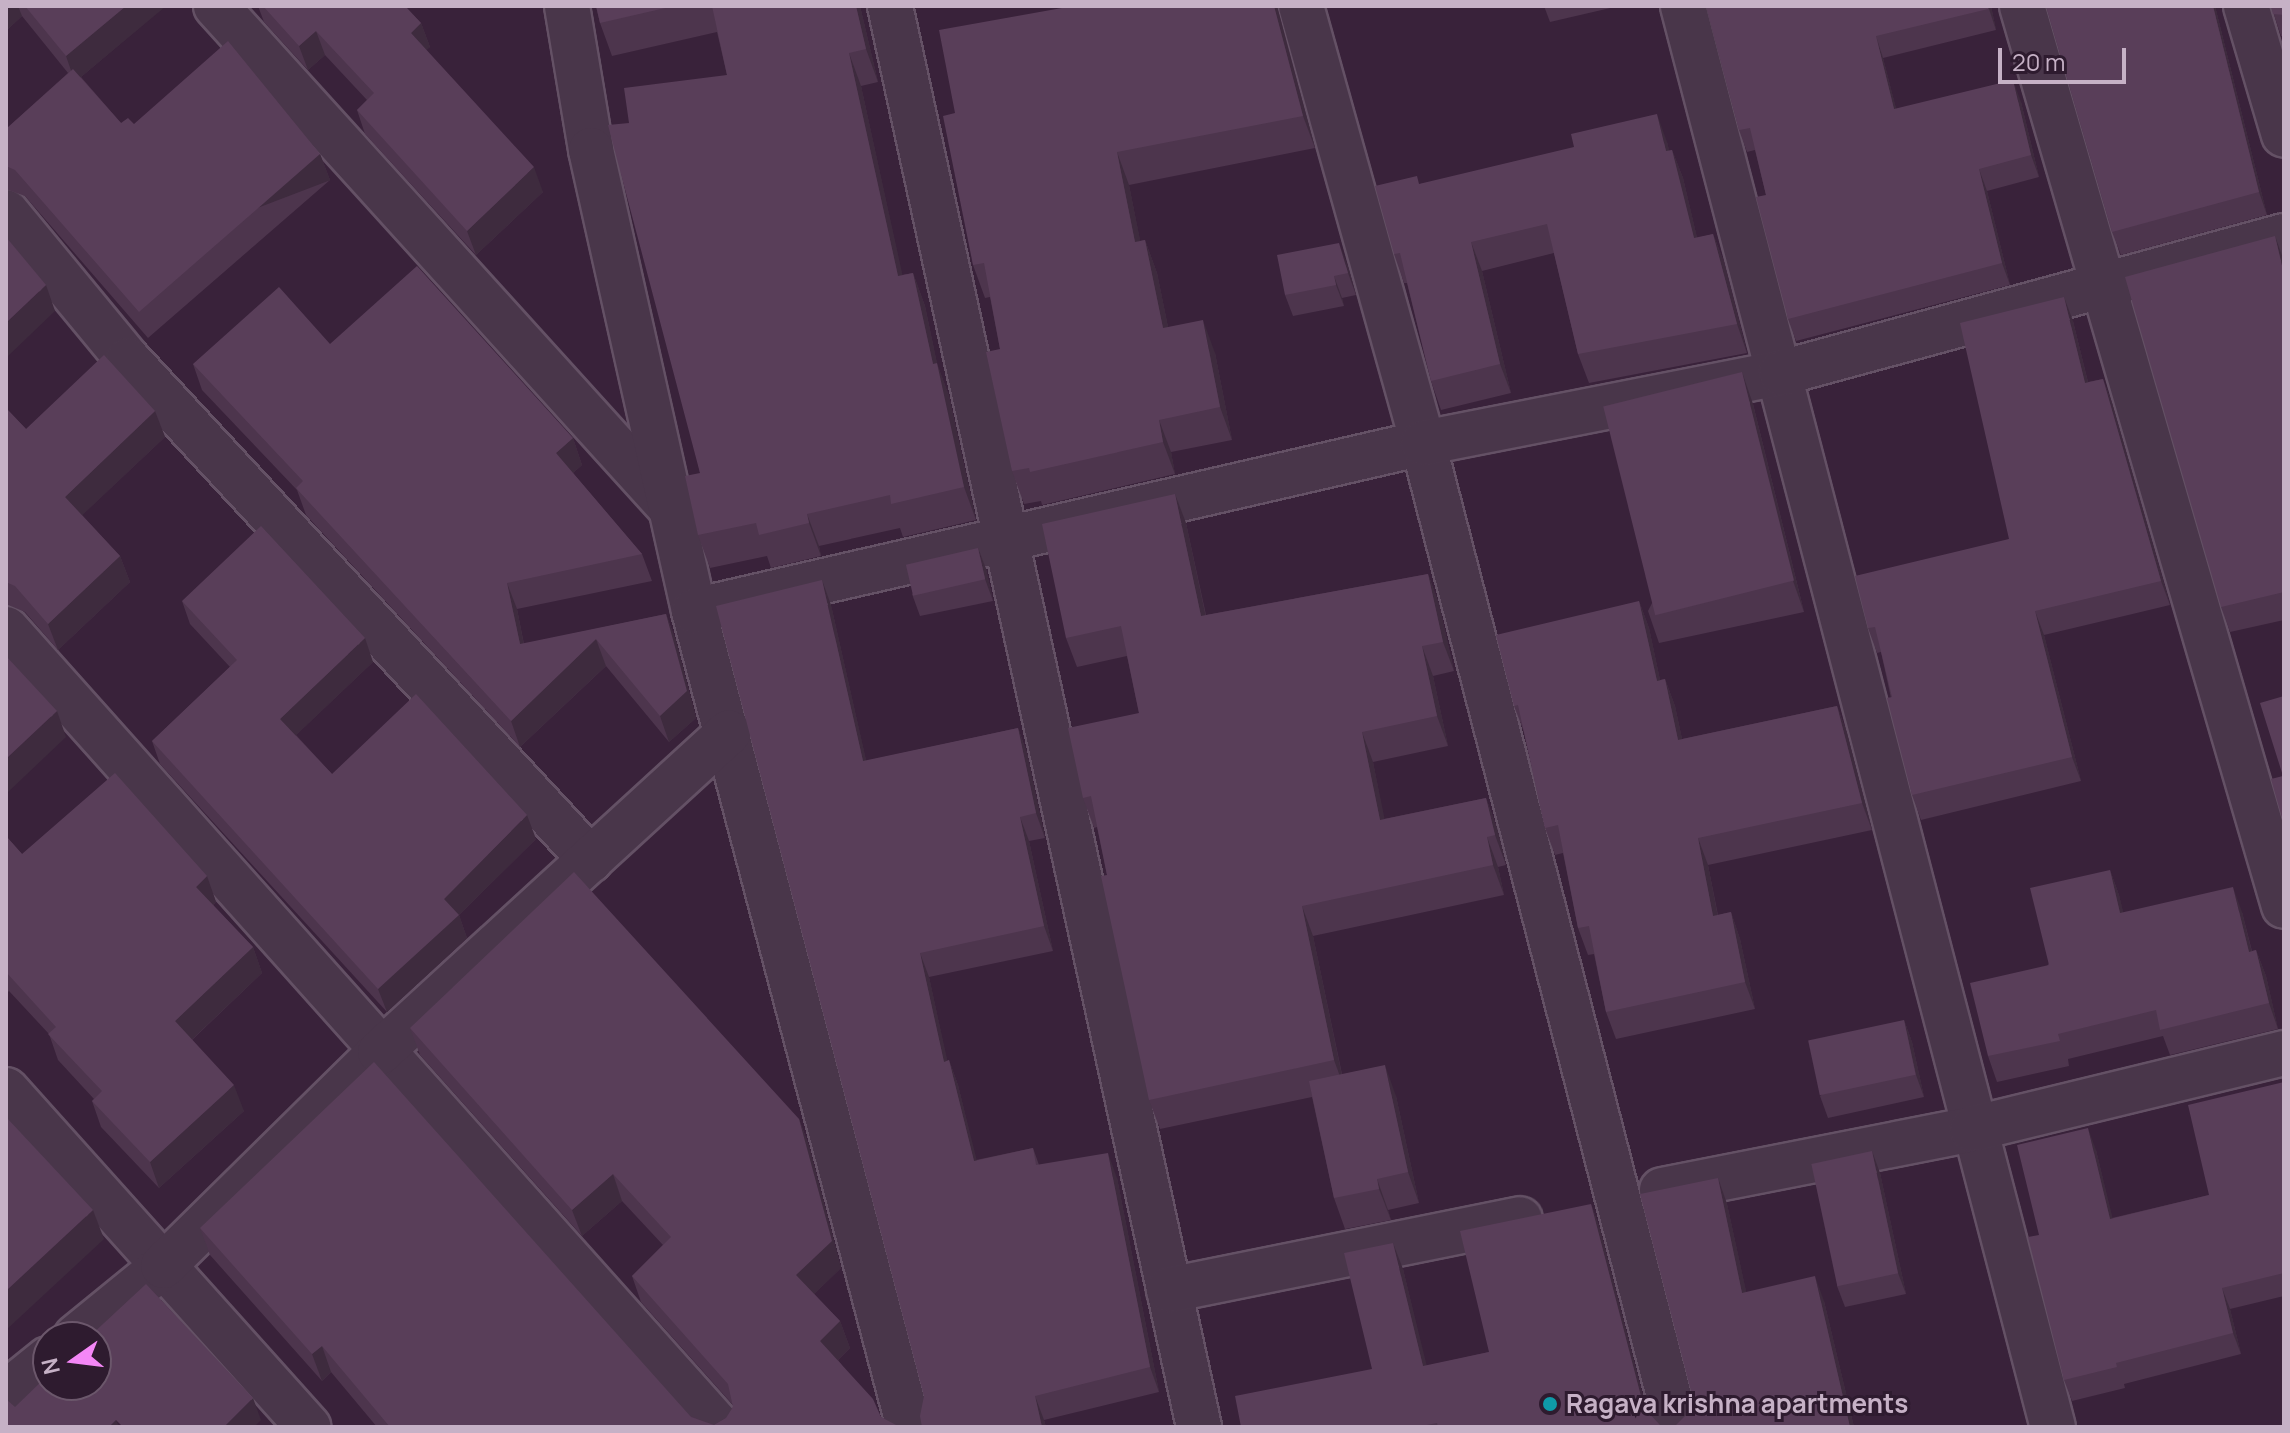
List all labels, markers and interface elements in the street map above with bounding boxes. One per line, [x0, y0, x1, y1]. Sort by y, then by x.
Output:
scale bar [2002, 32, 2130, 82]
text: 20 m [2012, 45, 2065, 78]
north arrow [32, 1321, 112, 1401]
text: N [34, 1355, 67, 1378]
place label: Ragava krishna apartments [1566, 1388, 1908, 1420]
marker: Ragava krishna apartments [1541, 1395, 1559, 1413]

